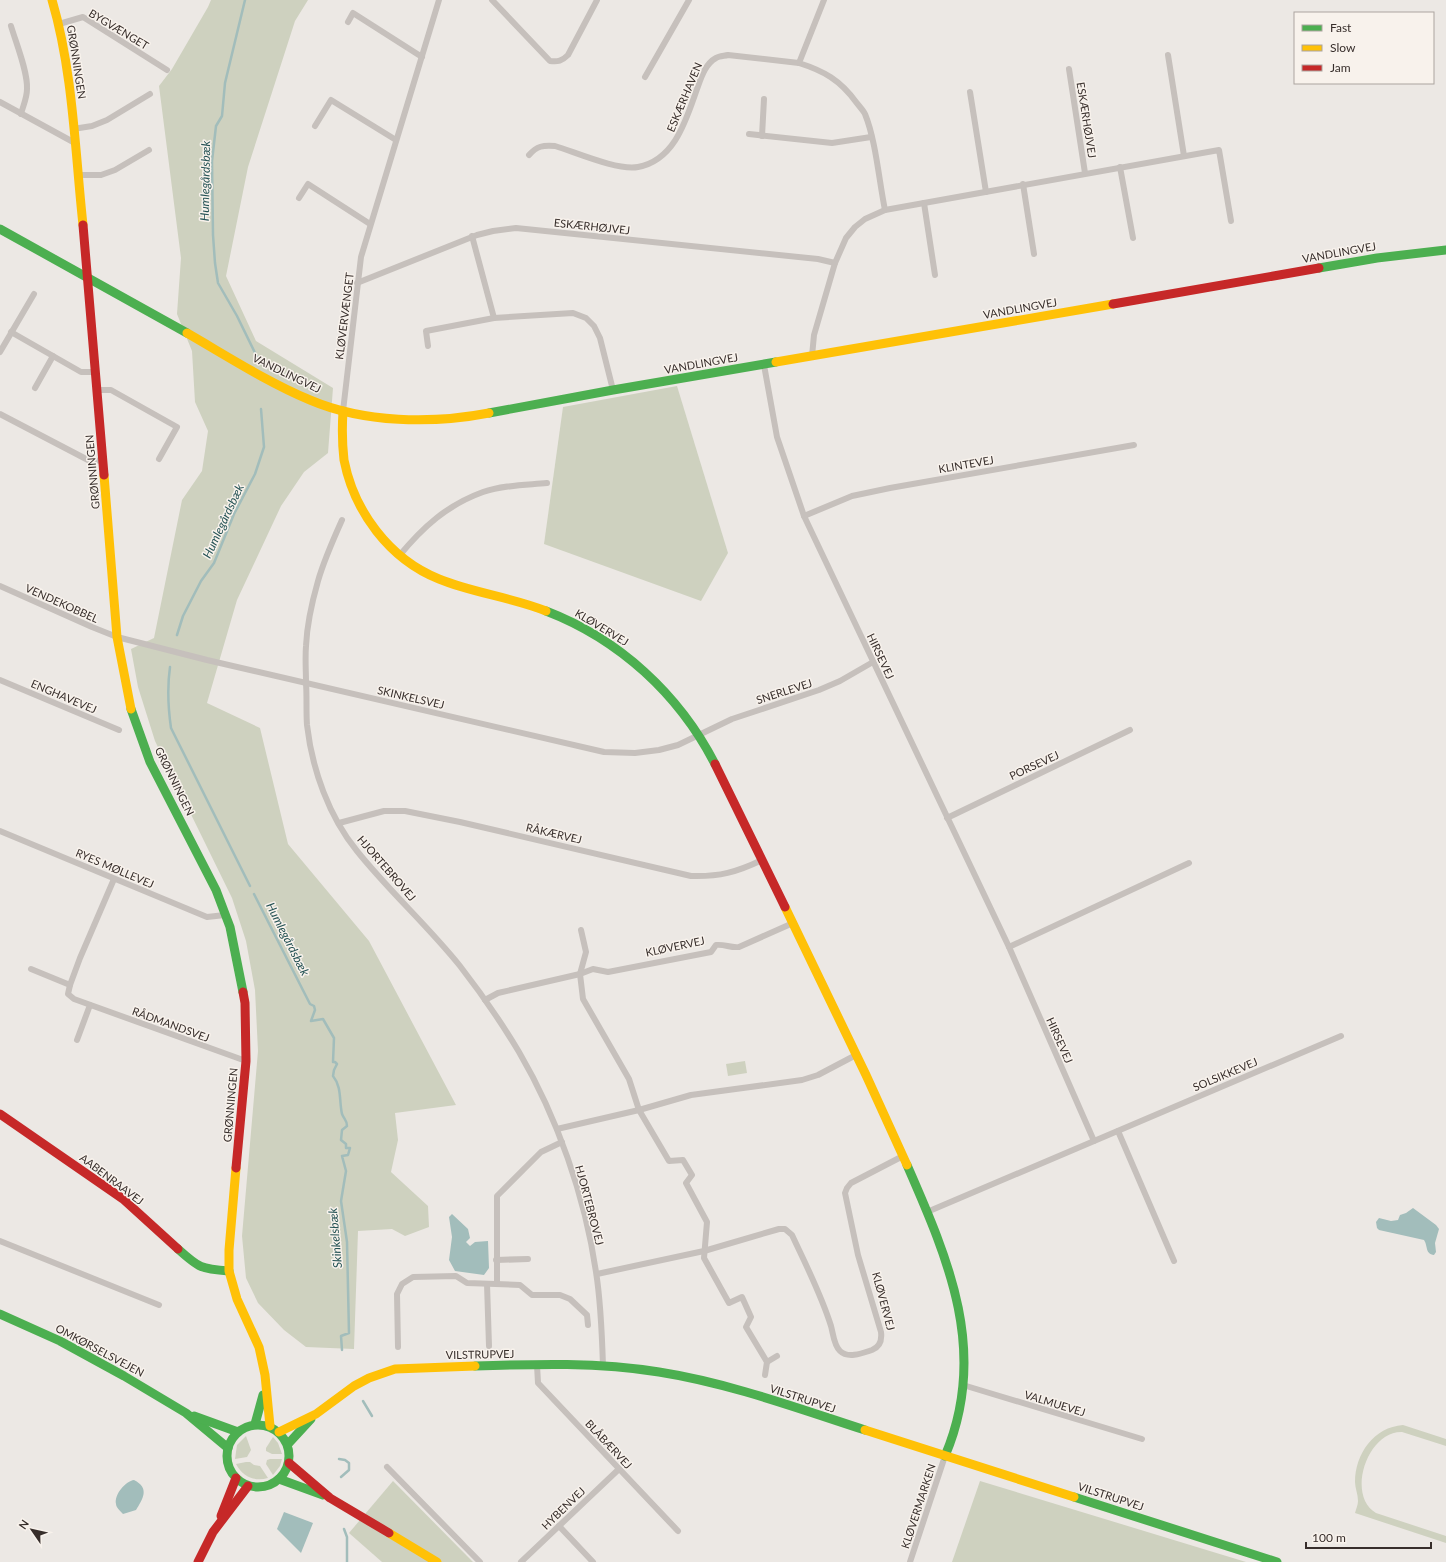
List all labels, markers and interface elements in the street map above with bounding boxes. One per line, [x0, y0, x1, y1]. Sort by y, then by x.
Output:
street label: BYGVÆNGET [87, 6, 152, 52]
legend [1294, 12, 1434, 84]
text: Fast [1330, 20, 1352, 35]
street label: GRØNNINGEN [65, 24, 89, 100]
text: Slow [1330, 40, 1356, 55]
street label: ESKÆRHAVEN [664, 60, 704, 134]
text: Jam [1330, 60, 1351, 75]
street label: ESKÆRHØJVEJ [1075, 81, 1099, 159]
water label: Humlegårdsbæk [197, 140, 213, 221]
street label: ESKÆRHØJVEJ [553, 216, 631, 236]
street label: VANDLINGVEJ [1301, 239, 1377, 265]
street label: KLØVERVÆNGET [332, 271, 356, 360]
street label: VANDLINGVEJ [982, 295, 1058, 321]
street label: VANDLINGVEJ [663, 350, 739, 376]
street label: VANDLINGVEJ [251, 351, 323, 395]
street label: GRØNNINGEN [82, 434, 102, 510]
street label: KLINTEVEJ [937, 453, 995, 475]
water label: Humlegårdsbæk [199, 481, 247, 561]
street label: VENDEKOBBEL [23, 581, 101, 625]
street label: KLØVERVEJ [573, 606, 631, 648]
street label: HIRSEVEJ [865, 631, 897, 681]
street label: ENGHAVEVEJ [29, 676, 99, 716]
street label: SNERLEVEJ [754, 676, 814, 706]
street label: SKINKELSVEJ [376, 683, 446, 711]
street label: GRØNNINGEN [153, 745, 197, 817]
street label: PORSEVEJ [1007, 748, 1061, 782]
street label: RÅKÆRVEJ [525, 820, 583, 846]
street label: HJORTEBROVEJ [355, 833, 419, 903]
street label: RYES MØLLEVEJ [74, 846, 156, 890]
water label: Humlegårdsbæk [263, 900, 313, 978]
street label: KLØVERVEJ [644, 933, 706, 959]
street label: RÅDMANDSVEJ [131, 1004, 211, 1044]
street label: HIRSEVEJ [1044, 1015, 1076, 1065]
street label: SOLSIKKEVEJ [1191, 1055, 1259, 1093]
street label: GRØNNINGEN [220, 1067, 240, 1143]
street label: AABENRAAVEJ [78, 1151, 146, 1207]
street label: HJORTEBROVEJ [573, 1164, 607, 1246]
water label: Skinkelsbæk [325, 1207, 345, 1269]
street label: KLØVERVEJ [870, 1270, 898, 1332]
street label: OMKØRSELSVEJEN [53, 1321, 147, 1379]
street label: VILSTRUPVEJ [446, 1347, 514, 1361]
street label: VILSTRUPVEJ [768, 1381, 838, 1415]
street label: VALMUEVEJ [1023, 1388, 1087, 1418]
street label: BLÅBÆRVEJ [583, 1417, 635, 1471]
street label: KLØVERMARKEN [898, 1462, 938, 1550]
street label: VILSTRUPVEJ [1076, 1479, 1146, 1513]
street label: HYBENVEJ [538, 1484, 588, 1532]
north arrow [12, 1510, 52, 1550]
text: N [16, 1517, 31, 1531]
scale bar [1306, 1524, 1431, 1550]
text: 100 m [1312, 1530, 1346, 1545]

